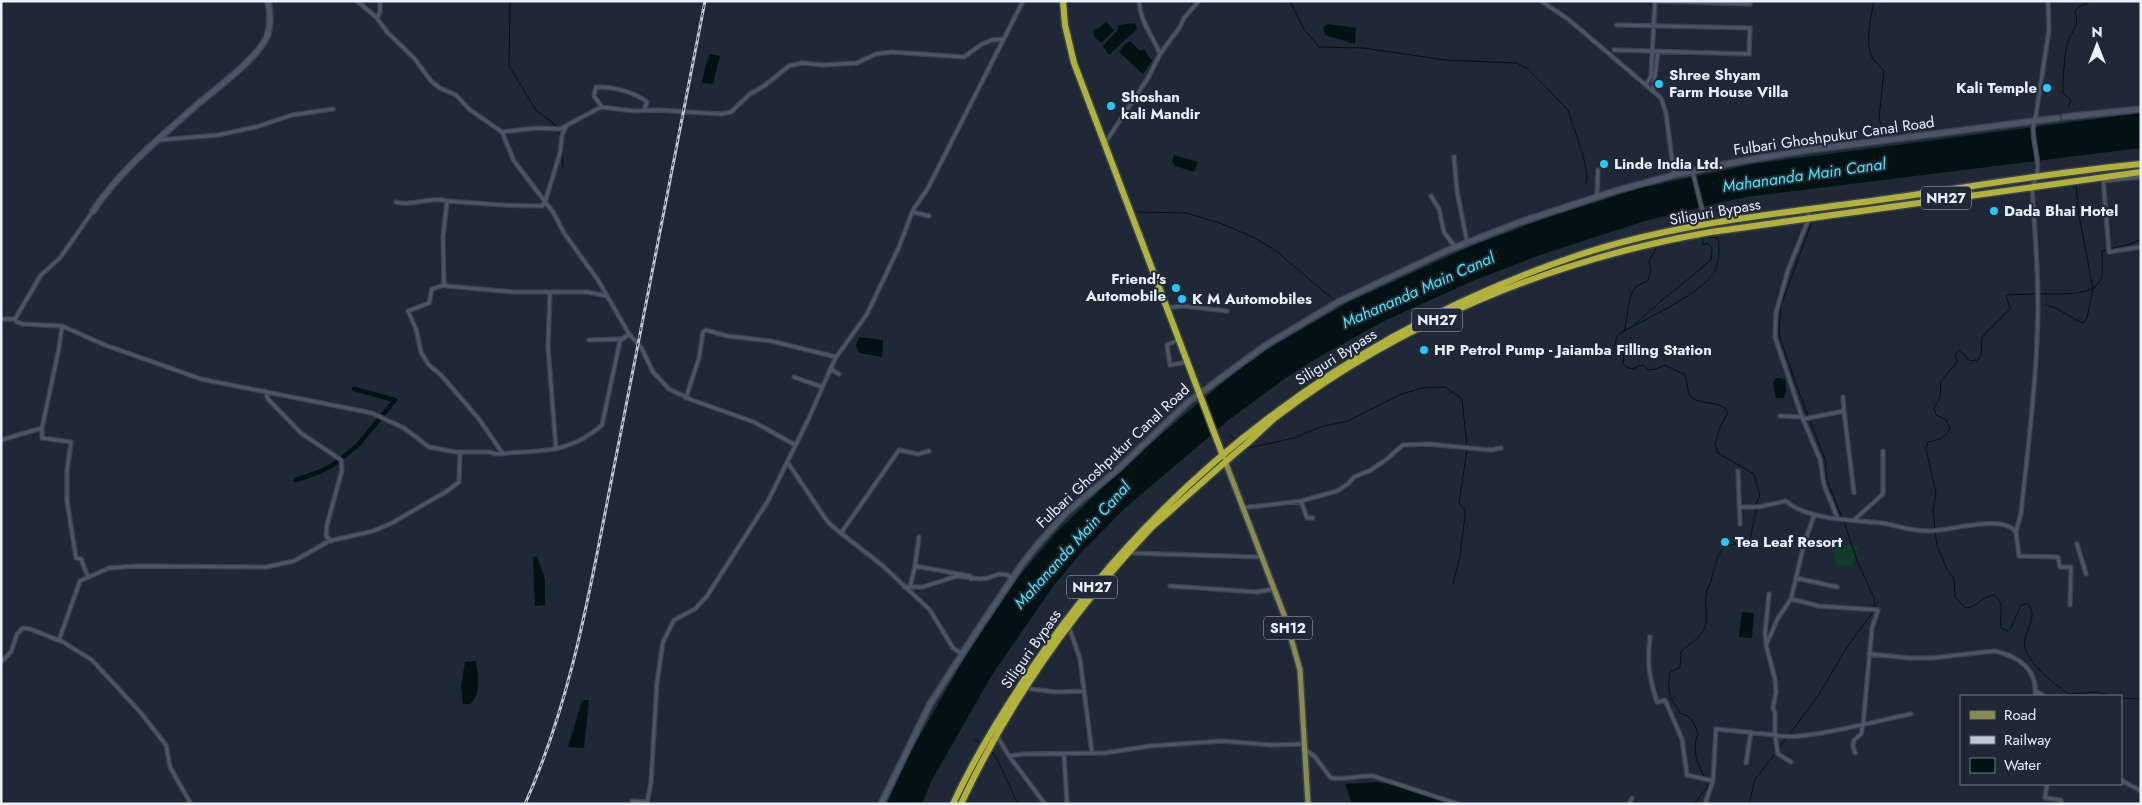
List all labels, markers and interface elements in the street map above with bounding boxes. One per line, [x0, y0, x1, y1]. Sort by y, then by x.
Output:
north arrow [2072, 20, 2122, 70]
text: N [2091, 22, 2103, 42]
place label: Shree Shyam Farm House Villa [1669, 64, 1788, 103]
place label: Kali Temple [1956, 77, 2037, 99]
marker: Shree Shyam Farm House Villa [1653, 78, 1665, 90]
marker: Kali Temple [2041, 82, 2053, 94]
place label: Shoshan kali Mandir [1121, 86, 1201, 125]
marker: Shoshan kali Mandir [1105, 100, 1117, 112]
street label: Fulbari Ghoshpukur Canal Road [1732, 111, 1936, 161]
water label: Mahananda Main Canal [1721, 152, 1888, 198]
place label: Linde India Ltd. [1614, 153, 1723, 175]
marker: Linde India Ltd. [1598, 158, 1610, 170]
road number: NH27 [1921, 187, 1971, 210]
street label: Siliguri Bypass [1668, 193, 1762, 231]
place label: Dada Bhai Hotel [2004, 200, 2118, 222]
marker: Dada Bhai Hotel [1988, 205, 2000, 217]
water label: Mahananda Main Canal [1338, 245, 1499, 334]
place label: Friend's Automobile [1085, 268, 1166, 307]
marker: Friend's Automobile [1170, 282, 1182, 294]
place label: K M Automobiles [1192, 288, 1312, 310]
marker: K M Automobiles [1176, 293, 1188, 305]
road number: NH27 [1412, 308, 1462, 332]
street label: Siliguri Bypass [1291, 323, 1381, 391]
place label: HP Petrol Pump - Jaiamba Filling Station [1434, 339, 1712, 361]
marker: HP Petrol Pump - Jaiamba Filling Station [1418, 344, 1430, 356]
street label: Fulbari Ghoshpukur Canal Road [1031, 379, 1195, 533]
water label: Mahananda Main Canal [1008, 475, 1137, 614]
place label: Tea Leaf Resort [1735, 531, 1843, 553]
marker: Tea Leaf Resort [1719, 536, 1731, 548]
road number: NH27 [1067, 576, 1117, 598]
street label: Siliguri Bypass [996, 605, 1066, 693]
road number: SH12 [1264, 616, 1312, 640]
legend [1960, 695, 2122, 785]
text: Road [2004, 704, 2036, 726]
text: Railway [2004, 729, 2051, 751]
text: Water [2004, 754, 2042, 776]

